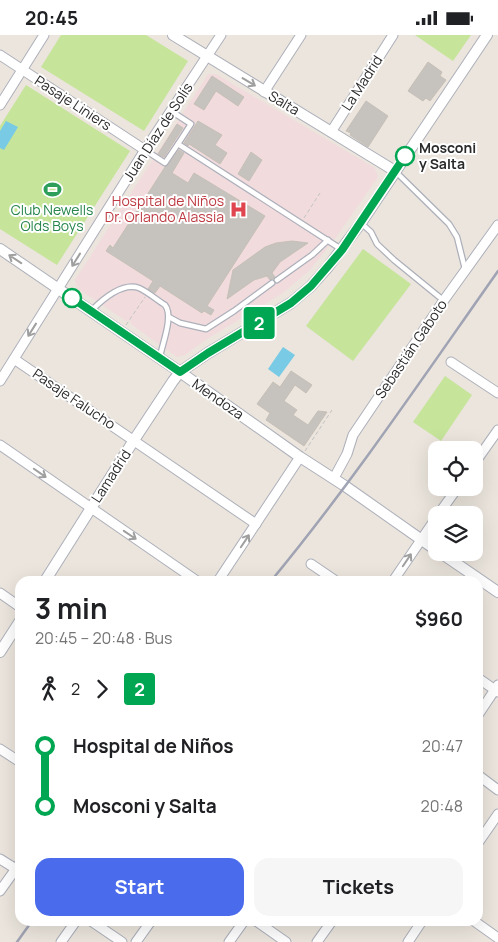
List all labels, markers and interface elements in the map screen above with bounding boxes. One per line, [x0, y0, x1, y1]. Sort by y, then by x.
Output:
text: 20:45 [25, 5, 78, 31]
street label: La Madrid [337, 51, 386, 114]
street label: Pasaje Liniers [31, 71, 115, 134]
one-way arrow [241, 78, 255, 88]
street label: Juan Díaz de Solís [118, 79, 197, 185]
street label: Salta [265, 86, 303, 119]
place label: Mosconi y Salta [419, 138, 476, 173]
marker: Mosconi y Salta [395, 146, 415, 166]
sports icon: Club Newells Olds Boys [42, 180, 62, 200]
place label: Hospital de Niños Dr. Orlando Alassia [105, 191, 224, 226]
hospital icon: Hospital de Niños Dr. Orlando Alassia [228, 199, 248, 219]
place label: Club Newells Olds Boys [11, 200, 93, 235]
one-way arrow [71, 252, 81, 266]
one-way arrow [8, 254, 22, 264]
unlabelled marker [62, 288, 82, 308]
street label: Sebastián Gaboto [370, 295, 451, 402]
line badge: 2 [243, 307, 275, 339]
text: 2 [254, 311, 264, 335]
one-way arrow [27, 322, 37, 336]
street label: Pasaje Falucho [29, 364, 119, 433]
street label: Mendoza [189, 374, 248, 423]
map controls [428, 441, 483, 561]
button: locate [428, 441, 483, 496]
street label: Lamadrid [86, 446, 135, 506]
one-way arrow [33, 468, 47, 478]
button: layers [428, 506, 483, 561]
one-way arrow [123, 530, 137, 540]
one-way arrow [240, 534, 250, 548]
one-way arrow [402, 554, 412, 568]
text: 3 min [35, 589, 107, 627]
text: $960 [415, 606, 463, 632]
text: 20:45 – 20:48 · Bus [35, 627, 173, 649]
icon: walk [35, 675, 63, 703]
icon: forward [88, 675, 116, 703]
text: 2 [134, 677, 145, 701]
text: 2 [71, 678, 80, 700]
text: Hospital de Niños [73, 733, 233, 759]
text: 20:47 [422, 735, 463, 757]
text: Mosconi y Salta [73, 793, 217, 819]
text: 20:48 [421, 795, 463, 817]
button: Start [35, 858, 244, 916]
button: Tickets [254, 858, 463, 916]

